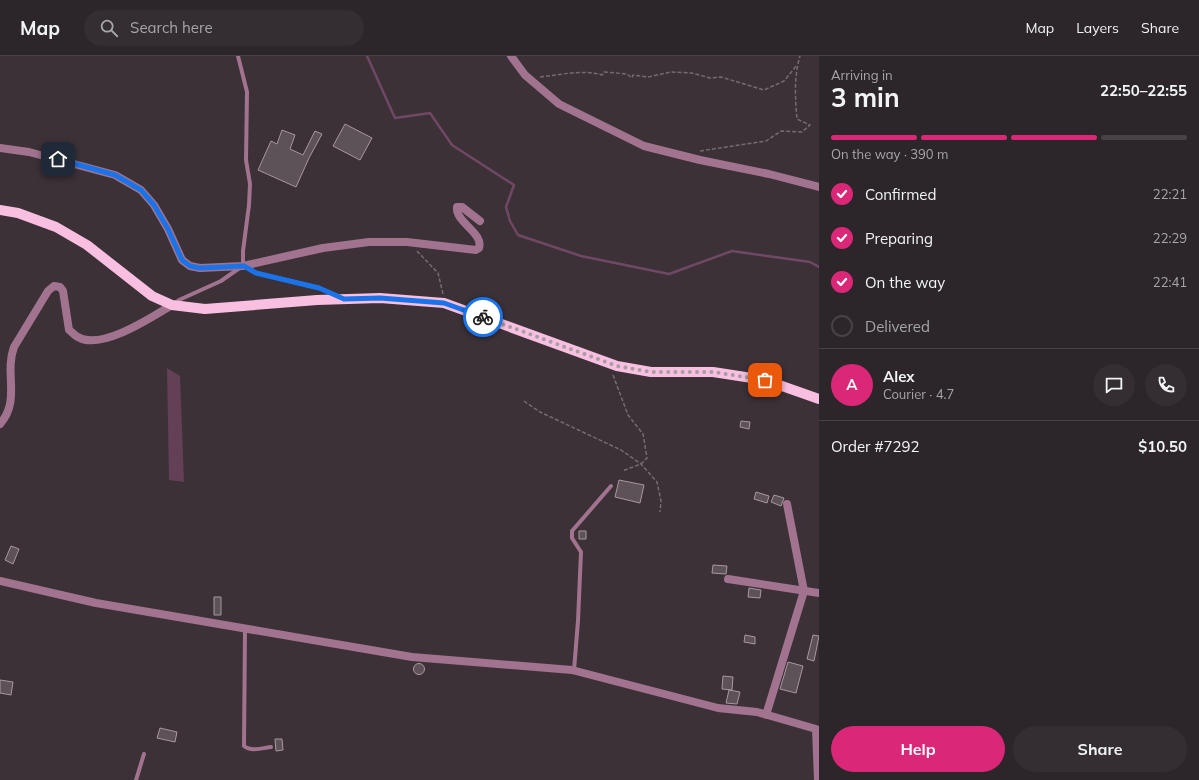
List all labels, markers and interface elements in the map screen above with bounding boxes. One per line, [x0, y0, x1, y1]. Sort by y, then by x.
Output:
search box [84, 10, 364, 46]
text: Map [20, 16, 60, 40]
icon: search [98, 17, 120, 39]
text: Search here [130, 18, 213, 37]
text: Map [1025, 19, 1054, 37]
text: Layers [1076, 19, 1119, 37]
text: Share [1141, 19, 1179, 37]
text: Arriving in [831, 67, 893, 83]
text: 3 min [831, 81, 900, 114]
text: 22:50–22:55 [1100, 81, 1187, 100]
pin [41, 142, 75, 176]
text: On the way · 390 m [831, 146, 948, 162]
icon: home [47, 148, 69, 170]
icon: check [831, 183, 853, 205]
text: Confirmed [865, 185, 936, 204]
text: 22:21 [1153, 186, 1187, 202]
icon: check [831, 227, 853, 249]
text: Preparing [865, 229, 933, 248]
text: 22:29 [1153, 230, 1187, 246]
icon: check [831, 271, 853, 293]
text: On the way [865, 273, 945, 292]
text: 22:41 [1153, 274, 1187, 290]
courier [463, 297, 503, 337]
icon: bike [472, 306, 494, 328]
text: Delivered [865, 317, 930, 336]
pin [748, 363, 782, 397]
button: chat [1093, 364, 1135, 406]
button: phone [1145, 364, 1187, 406]
text: Alex [883, 367, 915, 386]
icon: bag [754, 369, 776, 391]
text: A [846, 375, 858, 394]
text: Courier · 4.7 [883, 386, 954, 402]
text: Order #7292 [831, 437, 919, 456]
text: $10.50 [1138, 437, 1187, 456]
button: Help [831, 726, 1005, 772]
button: Share [1013, 726, 1187, 772]

